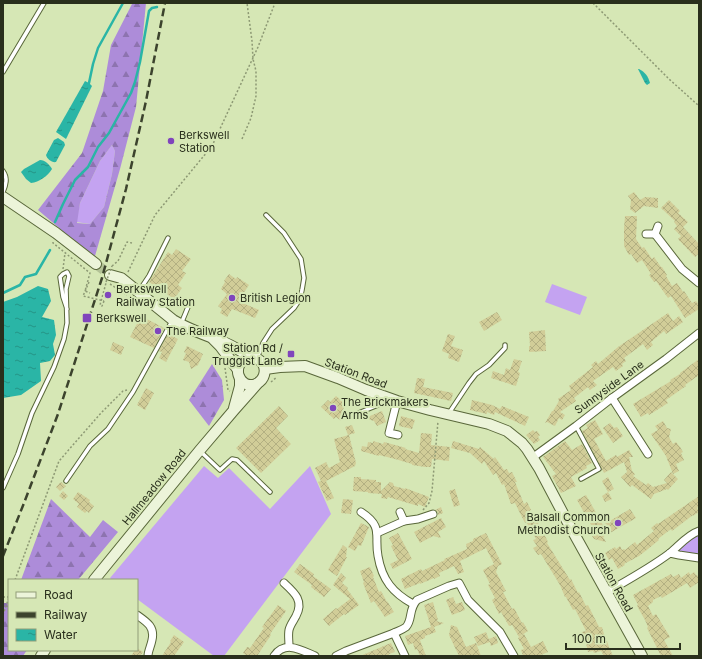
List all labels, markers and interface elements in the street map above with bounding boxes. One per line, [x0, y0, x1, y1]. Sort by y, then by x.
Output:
place label: Berkswell Station [179, 128, 229, 155]
marker: Berkswell Station [166, 136, 176, 146]
place label: Berkswell Railway Station [116, 282, 195, 309]
marker: Berkswell Railway Station [103, 290, 113, 300]
place label: British Legion [240, 291, 311, 305]
marker: British Legion [227, 293, 237, 303]
place label: Berkswell [96, 311, 146, 325]
marker: Berkswell [81, 312, 93, 324]
place label: The Railway [166, 324, 229, 338]
marker: The Railway [153, 326, 163, 336]
place label: Station Rd / Truggist Lane [212, 341, 283, 368]
marker: Station Rd / Truggist Lane [286, 349, 296, 359]
street label: Station Road [323, 355, 389, 391]
street label: Sunnyside Lane [571, 357, 647, 417]
place label: The Brickmakers Arms [341, 395, 429, 422]
marker: The Brickmakers Arms [328, 403, 338, 413]
street label: Hallmeadow Road [119, 446, 189, 528]
place label: Balsall Common Methodist Church [517, 510, 610, 537]
marker: Balsall Common Methodist Church [613, 518, 623, 528]
street label: Station Road [592, 550, 636, 614]
legend [8, 579, 138, 651]
text: Road [44, 587, 73, 602]
text: Railway [44, 607, 88, 622]
scale bar [566, 625, 680, 651]
text: Water [44, 627, 78, 642]
text: 100 m [572, 631, 606, 646]

